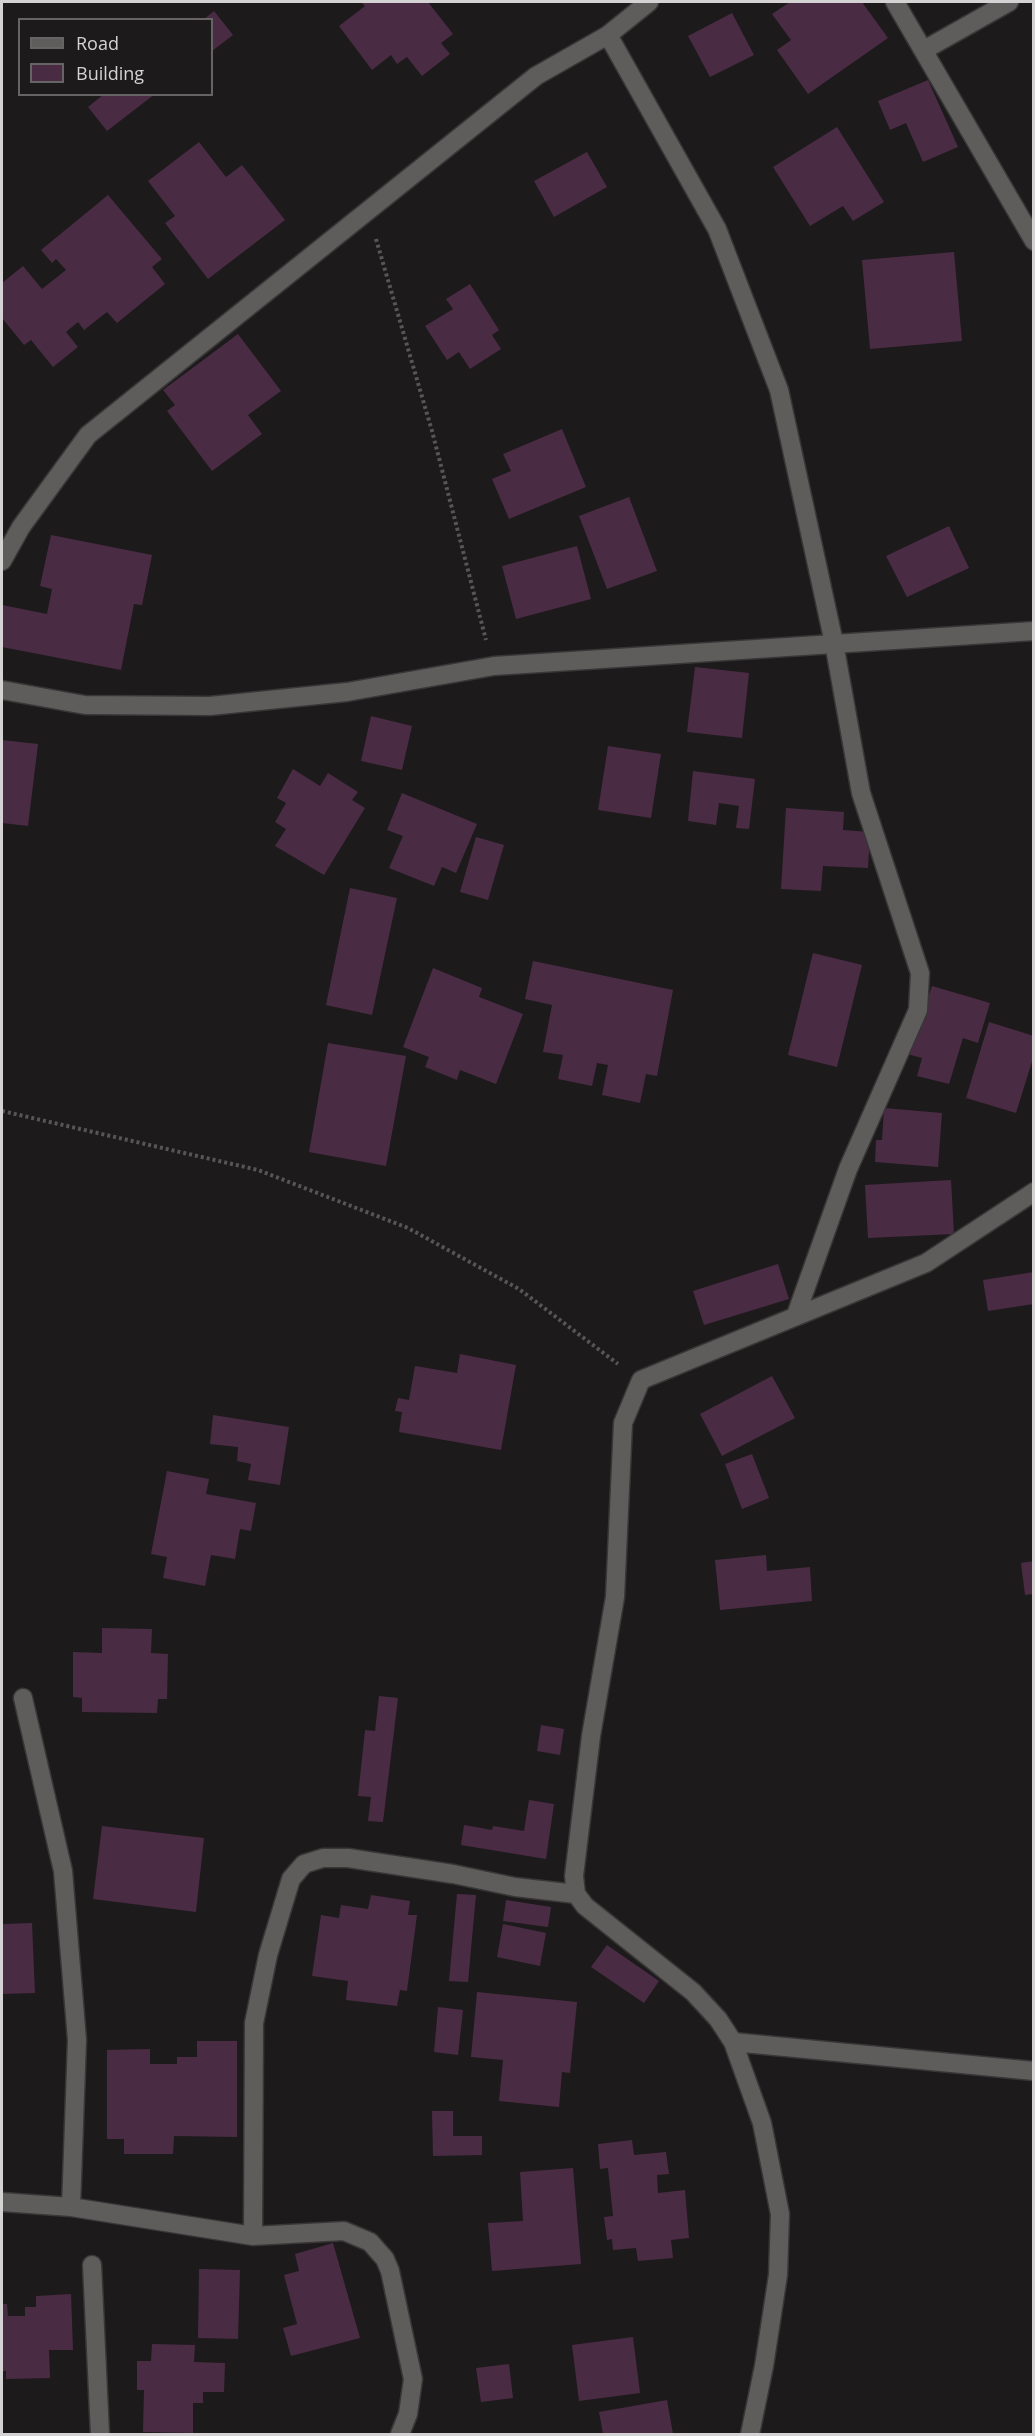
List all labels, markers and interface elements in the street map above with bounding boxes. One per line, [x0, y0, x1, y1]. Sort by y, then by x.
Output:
legend [18, 18, 213, 96]
text: Road [76, 31, 119, 55]
text: Building [76, 61, 144, 85]

